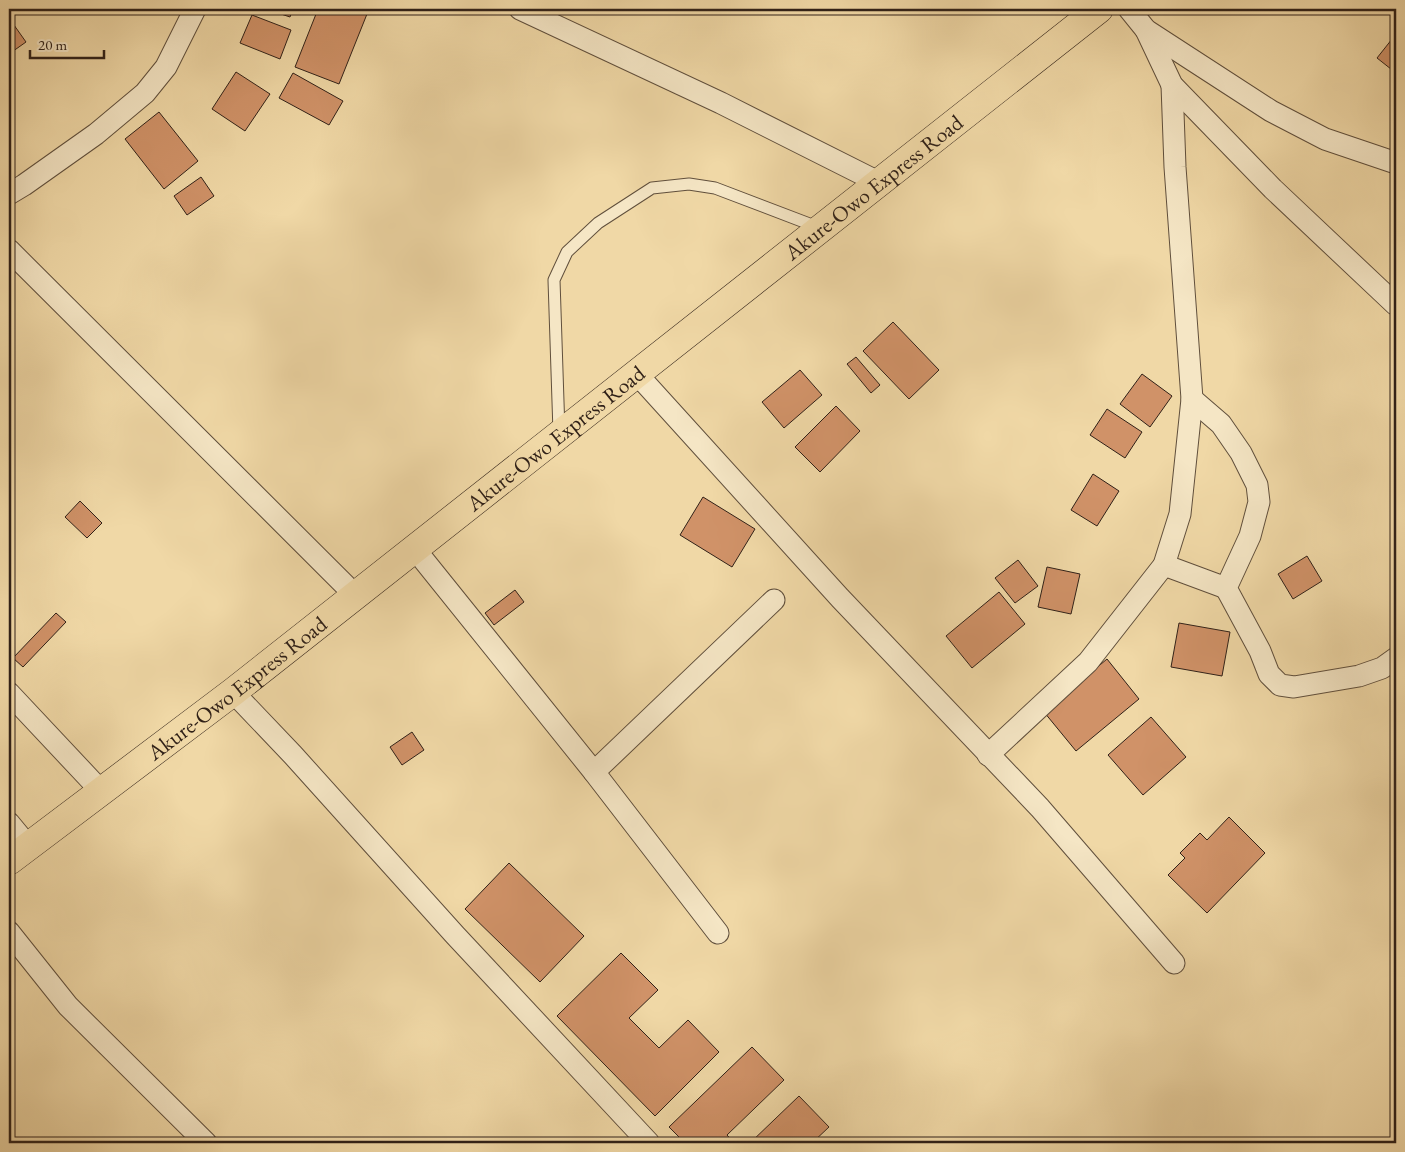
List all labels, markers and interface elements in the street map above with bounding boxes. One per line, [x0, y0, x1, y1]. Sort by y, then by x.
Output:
scale bar [30, 28, 104, 60]
text: 20 m [38, 35, 67, 54]
street label: Akure-Owo Express Road [778, 107, 969, 267]
street label: Akure-Owo Express Road [460, 358, 651, 518]
street label: Akure-Owo Express Road [140, 609, 333, 767]

